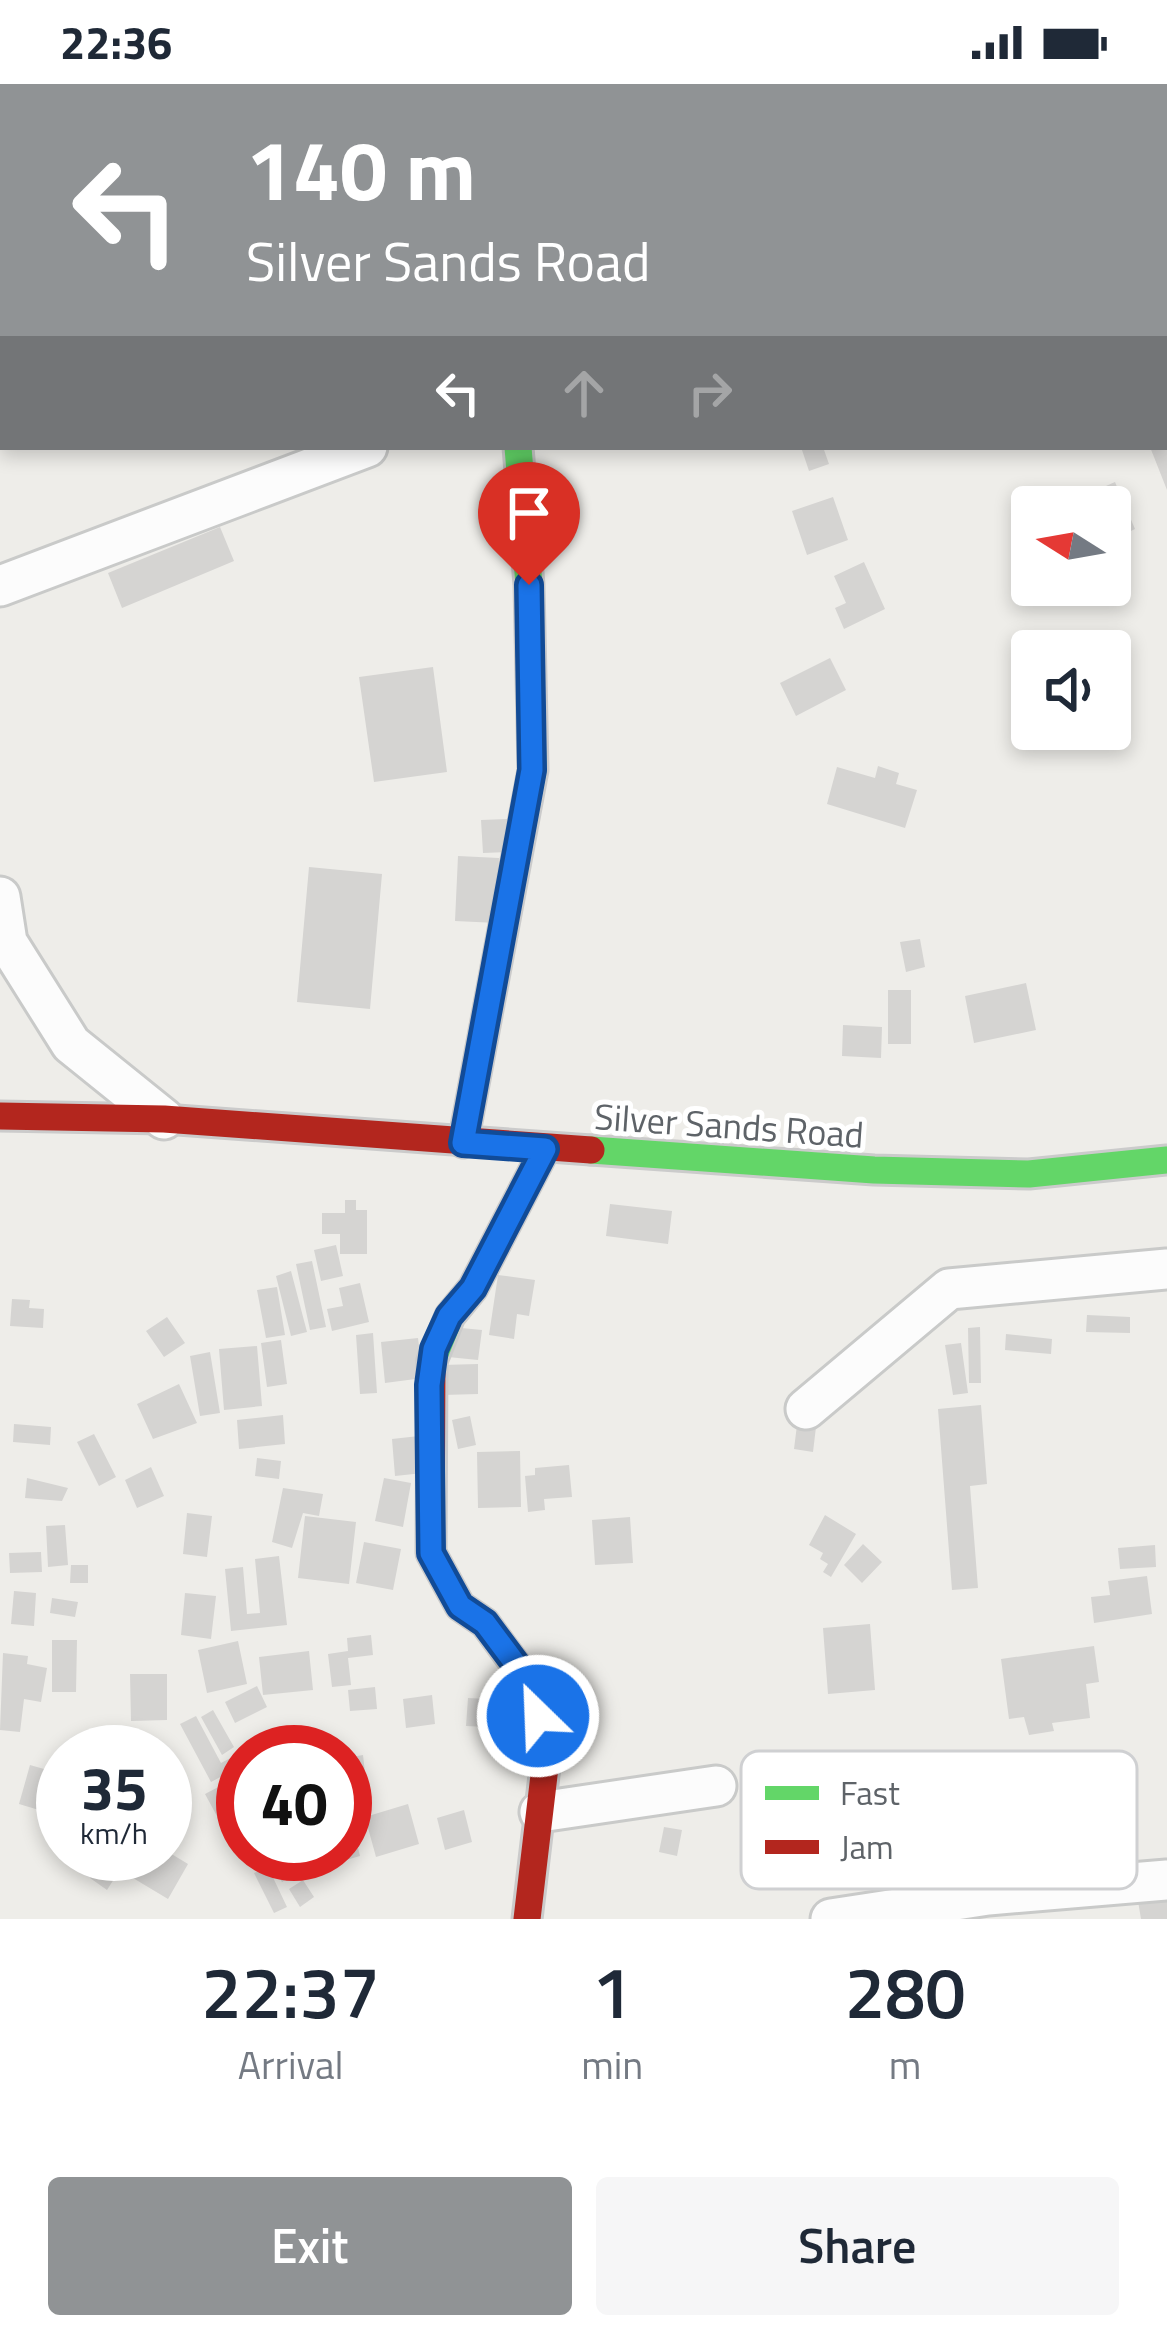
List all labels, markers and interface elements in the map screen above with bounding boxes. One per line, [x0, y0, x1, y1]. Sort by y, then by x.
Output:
text: 22:36 [60, 8, 172, 76]
text: 140 m [246, 105, 476, 233]
icon: left [48, 132, 204, 288]
text: Silver Sands Road [246, 220, 651, 302]
icon: left [425, 360, 491, 426]
icon: ahead [551, 360, 617, 426]
icon: right [677, 360, 743, 426]
pin [478, 462, 580, 585]
icon: arrive [496, 480, 562, 546]
north arrow [1011, 486, 1131, 606]
map controls [1011, 486, 1131, 750]
button: sound [1011, 630, 1131, 750]
street label: Silver Sands Road [593, 1088, 865, 1162]
position arrow [475, 1653, 601, 1779]
speed limit sign: 40 [216, 1725, 372, 1881]
text: 35 [80, 1742, 148, 1833]
legend [741, 1751, 1137, 1889]
text: Fast [840, 1768, 900, 1818]
text: km/h [80, 1810, 148, 1856]
text: Jam [840, 1822, 894, 1872]
text: 22:37 [201, 1936, 380, 2046]
text: 1 [592, 1936, 632, 2046]
text: 280 [845, 1936, 966, 2046]
text: Arrival [238, 2035, 344, 2094]
text: min [581, 2035, 643, 2094]
text: m [889, 2035, 921, 2094]
button: Exit [48, 2177, 572, 2315]
button: Share [596, 2177, 1119, 2315]

